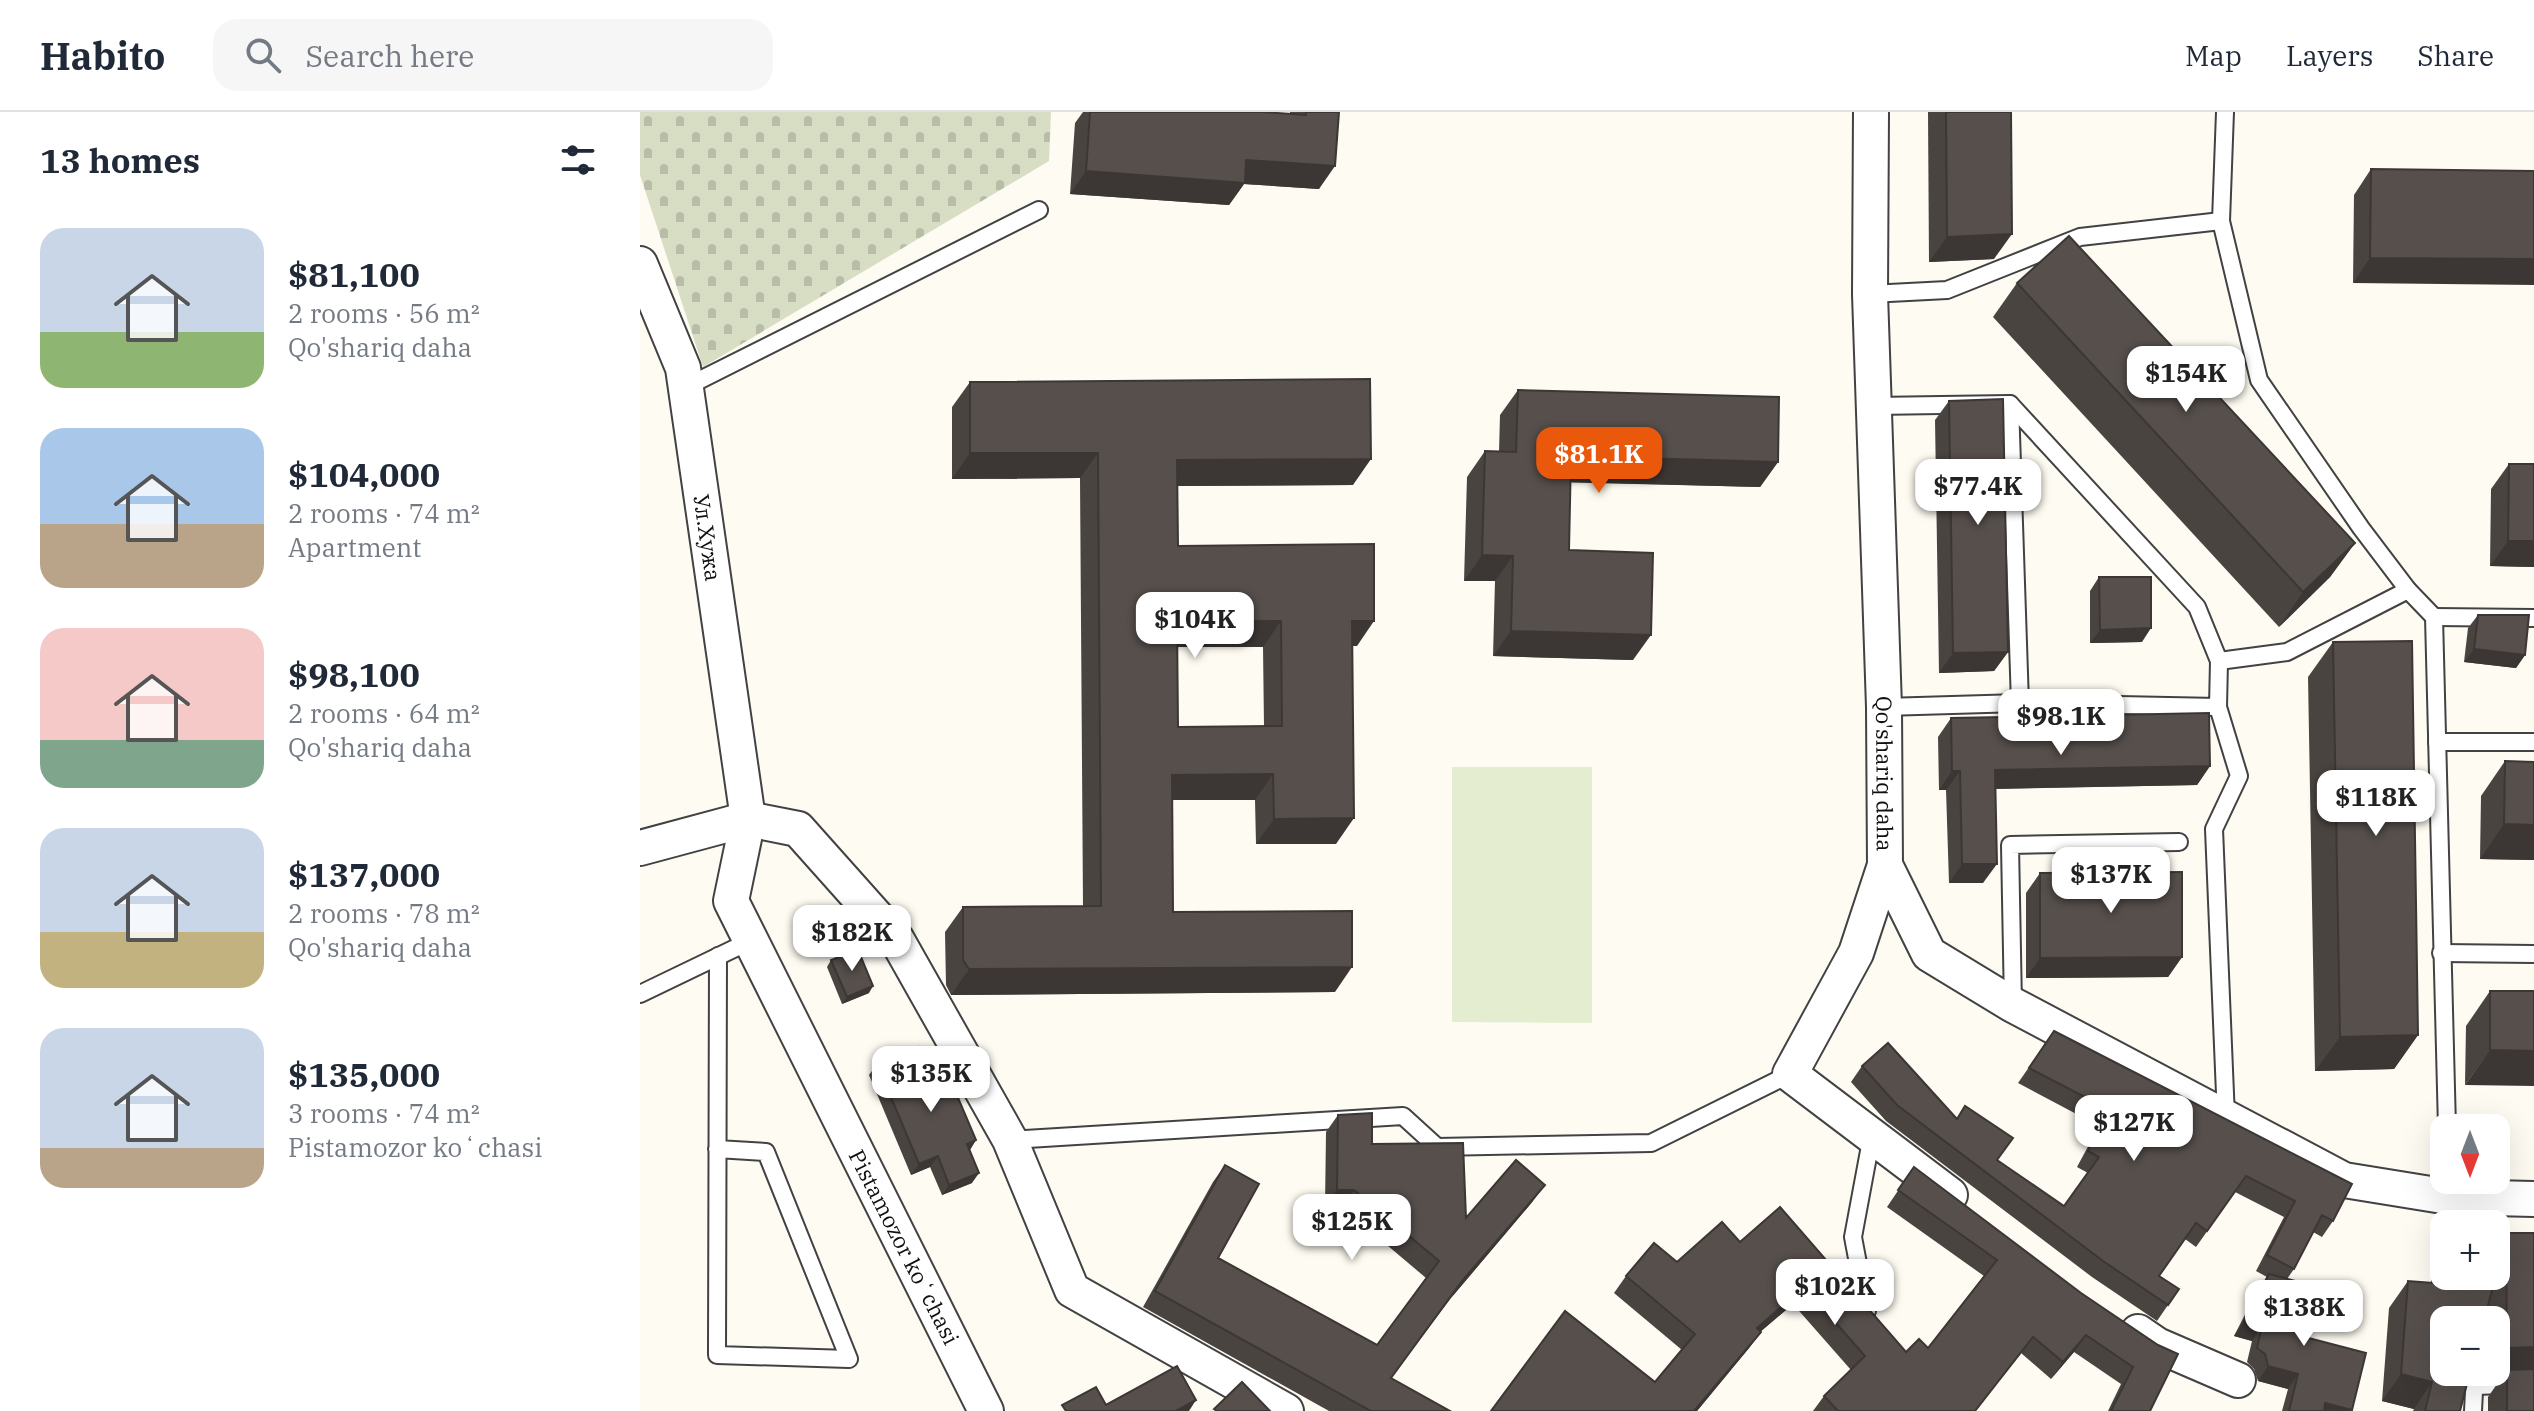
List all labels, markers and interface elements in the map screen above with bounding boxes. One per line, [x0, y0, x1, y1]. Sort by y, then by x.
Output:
search box [213, 19, 773, 91]
text: Habito [40, 31, 165, 80]
icon: search [241, 33, 285, 77]
text: Search here [305, 36, 474, 75]
text: Map [2185, 37, 2242, 74]
text: Layers [2286, 37, 2373, 74]
text: Share [2417, 37, 2494, 74]
text: 13 homes [40, 138, 200, 182]
icon: filters [556, 138, 600, 182]
text: $81,100 [288, 252, 420, 296]
icon: home [104, 260, 200, 356]
text: 2 rooms · 56 m² [288, 296, 480, 330]
text: Qo'shariq daha [288, 330, 472, 364]
pin: $154K [2130, 346, 2242, 414]
text: $154K [2145, 355, 2227, 389]
pin: $81.1K [1534, 427, 1664, 495]
text: $81.1K [1554, 436, 1644, 470]
text: $104,000 [288, 452, 440, 496]
pin: $77.4K [1913, 459, 2043, 527]
icon: home [104, 460, 200, 556]
text: $77.4K [1933, 468, 2023, 502]
street label: Ул.Хужа [687, 492, 729, 583]
text: 2 rooms · 74 m² [288, 496, 480, 530]
text: Apartment [288, 530, 421, 564]
pin: $104K [1139, 592, 1251, 660]
text: $104K [1154, 601, 1236, 635]
text: $98,100 [288, 652, 420, 696]
icon: home [104, 660, 200, 756]
pin: $98.1K [1996, 689, 2126, 757]
street label: Qo'shariq daha [1870, 695, 1900, 852]
text: 2 rooms · 64 m² [288, 696, 480, 730]
text: $98.1K [2016, 698, 2106, 732]
text: Qo'shariq daha [288, 730, 472, 764]
pin: $118K [2320, 770, 2432, 838]
text: $118K [2335, 779, 2417, 813]
pin: $137K [2055, 847, 2167, 915]
text: $137,000 [288, 852, 440, 896]
text: $137K [2070, 856, 2152, 890]
icon: home [104, 860, 200, 956]
text: 2 rooms · 78 m² [288, 896, 480, 930]
pin: $182K [796, 905, 908, 973]
text: $182K [811, 914, 893, 948]
text: Qo'shariq daha [288, 930, 472, 964]
pin: $135K [875, 1046, 987, 1114]
text: $135,000 [288, 1052, 440, 1096]
text: $135K [890, 1055, 972, 1089]
icon: home [104, 1060, 200, 1156]
pin: $127K [2078, 1095, 2190, 1163]
text: 3 rooms · 74 m² [288, 1096, 480, 1130]
text: $127K [2093, 1104, 2175, 1138]
north arrow [2430, 1114, 2510, 1194]
map controls [2430, 1114, 2510, 1386]
text: Pistamozor koʻchasi [288, 1130, 542, 1164]
street label: Pistamozor koʻchasi [843, 1144, 966, 1349]
pin: $125K [1296, 1194, 1408, 1262]
text: $125K [1311, 1203, 1393, 1237]
button: + [2430, 1210, 2510, 1290]
pin: $102K [1779, 1259, 1891, 1327]
text: $102K [1794, 1268, 1876, 1302]
pin: $138K [2248, 1280, 2360, 1348]
text: $138K [2263, 1289, 2345, 1323]
button: − [2430, 1306, 2510, 1386]

